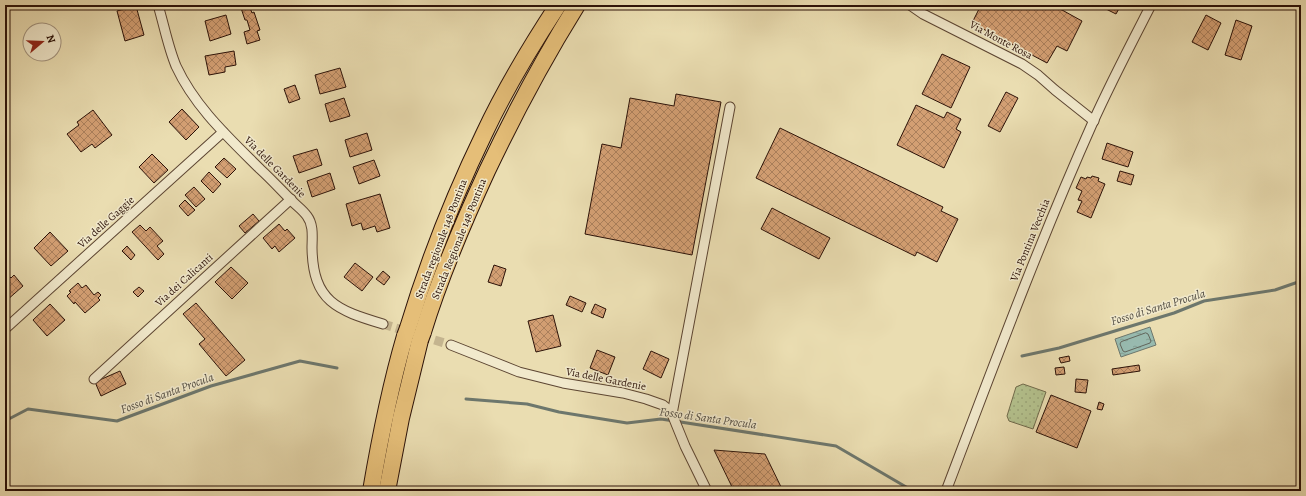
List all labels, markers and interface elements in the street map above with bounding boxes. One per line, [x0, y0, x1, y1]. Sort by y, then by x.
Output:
street label: Via Monte Rosa [966, 17, 1036, 63]
north arrow [22, 22, 62, 62]
text: N [43, 33, 59, 45]
street label: Via delle Gardenie [240, 132, 309, 201]
street label: Strada Regionale 148 Pontina [428, 175, 491, 302]
street label: Strada regionale 148 Pontina [411, 176, 471, 301]
street label: Via delle Gaggie [74, 192, 138, 252]
street label: Via Pontina Vecchia [1006, 196, 1054, 284]
street label: Via dei Calicanti [151, 250, 216, 311]
water label: Fosso di Santa Procula [1109, 285, 1208, 329]
street label: Via delle Gardenie [564, 364, 647, 394]
water label: Fosso di Santa Procula [118, 369, 216, 417]
water label: Fosso di Santa Procula [658, 403, 758, 433]

